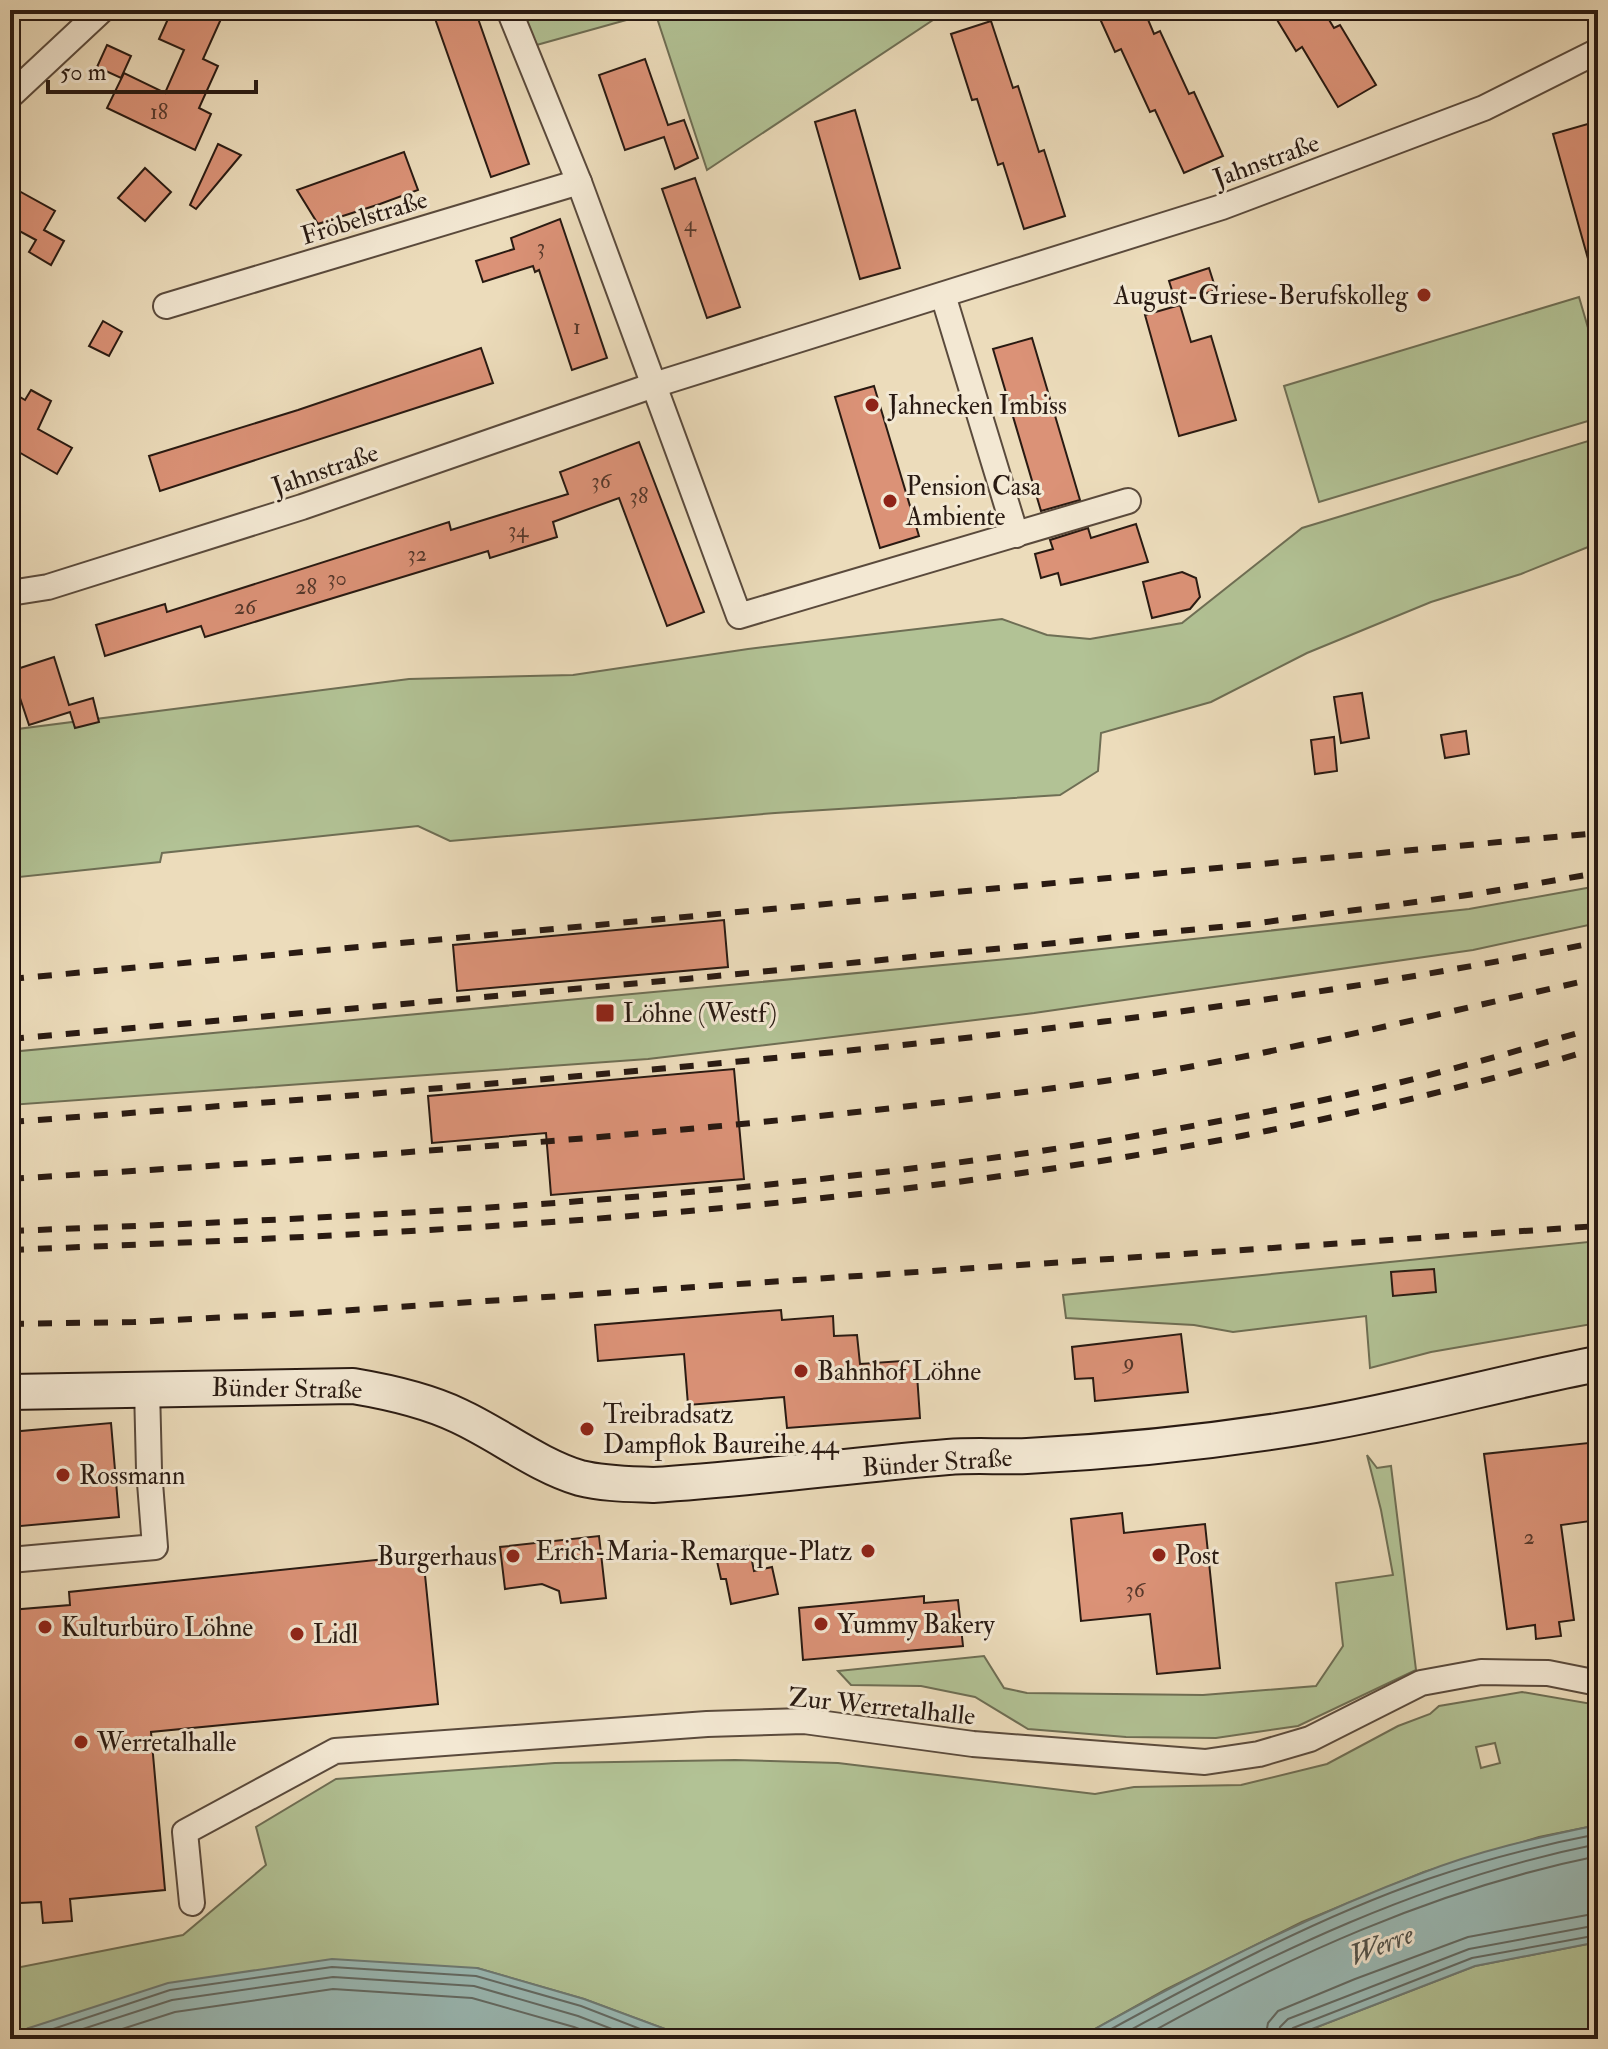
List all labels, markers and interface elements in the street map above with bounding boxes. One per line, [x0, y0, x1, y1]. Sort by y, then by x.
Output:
scale bar [48, 44, 256, 94]
text: 50 m [60, 57, 107, 88]
house number: 18 [150, 98, 168, 126]
street label: Jahnstraße [1208, 127, 1324, 195]
street label: Fröbelstraße [297, 184, 432, 252]
house number: 4 [684, 210, 697, 238]
house number: 3 [537, 233, 545, 261]
place label: August-Griese-Berufskolleg [1113, 280, 1409, 312]
marker: August-Griese-Berufskolleg [1415, 286, 1433, 304]
house number: 1 [573, 313, 581, 341]
place label: Jahnecken Imbiss [887, 390, 1067, 422]
marker: Jahnecken Imbiss [863, 396, 881, 414]
street label: Jahnstraße [267, 437, 383, 503]
house number: 36 [591, 467, 613, 495]
place label: Pension Casa Ambiente [905, 471, 1041, 533]
house number: 38 [630, 482, 648, 510]
marker: Pension Casa Ambiente [881, 492, 899, 510]
house number: 34 [508, 516, 529, 544]
house number: 32 [407, 540, 427, 568]
house number: 30 [327, 564, 347, 592]
house number: 28 [295, 573, 317, 601]
house number: 26 [234, 593, 258, 621]
place label: Löhne (Westf) [623, 998, 777, 1030]
marker: Löhne (Westf) [594, 1002, 616, 1024]
house number: 9 [1121, 1348, 1135, 1376]
place label: Bahnhof Löhne [817, 1356, 981, 1388]
marker: Bahnhof Löhne [792, 1362, 810, 1380]
street label: Bünder Straße [211, 1372, 363, 1406]
place label: Treibradsatz Dampflok Baureihe 44 [603, 1399, 840, 1462]
marker: Treibradsatz Dampflok Baureihe 44 [578, 1420, 596, 1438]
street label: Bünder Straße [861, 1442, 1014, 1484]
place label: Rossmann [79, 1460, 185, 1492]
marker: Rossmann [54, 1466, 72, 1484]
house number: 2 [1523, 1523, 1535, 1551]
place label: Erich-Maria-Remarque-Platz [535, 1536, 852, 1568]
place label: Post [1175, 1540, 1219, 1572]
place label: Burgerhaus [377, 1541, 497, 1573]
marker: Erich-Maria-Remarque-Platz [859, 1542, 877, 1560]
marker: Post [1150, 1546, 1168, 1564]
marker: Burgerhaus [504, 1547, 522, 1565]
house number: 36 [1125, 1576, 1147, 1604]
place label: Yummy Bakery [837, 1609, 995, 1641]
place label: Kulturbüro Löhne [61, 1612, 253, 1644]
marker: Yummy Bakery [812, 1615, 830, 1633]
marker: Kulturbüro Löhne [36, 1618, 54, 1636]
place label: Lidl [313, 1619, 358, 1651]
marker: Lidl [288, 1625, 306, 1643]
street label: Zur Werretalhalle [787, 1681, 977, 1733]
place label: Werretalhalle [96, 1727, 236, 1759]
marker: Werretalhalle [72, 1733, 90, 1751]
water label: Werre [1345, 1917, 1419, 1974]

